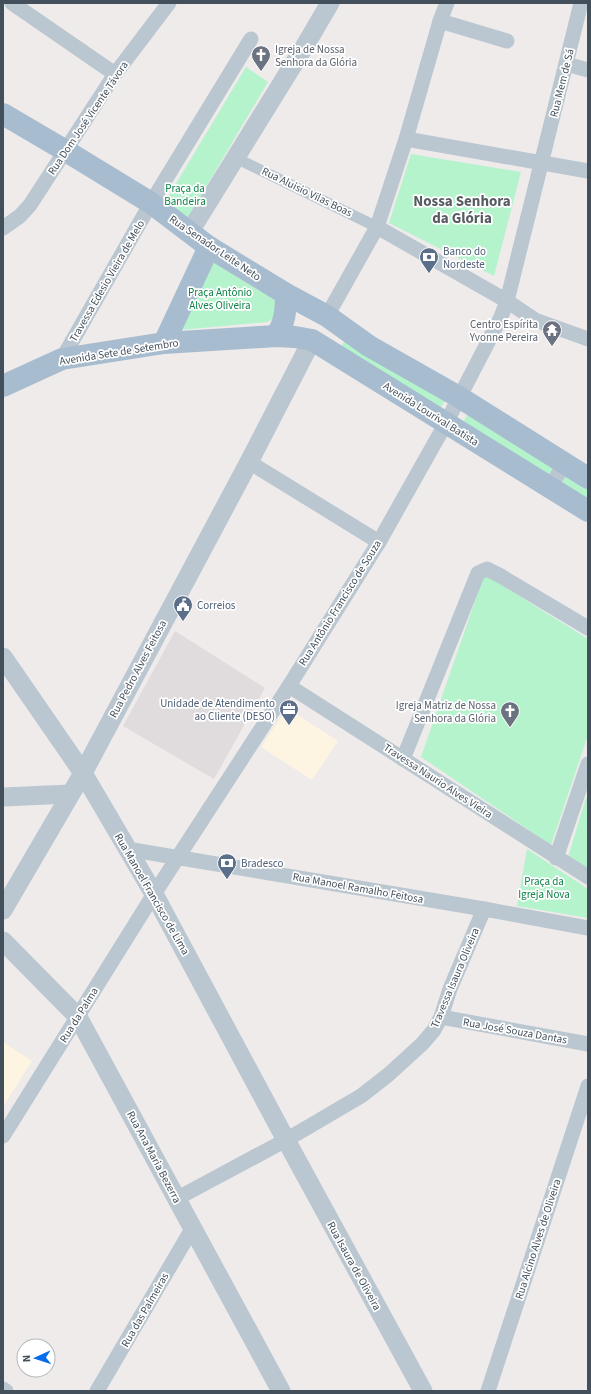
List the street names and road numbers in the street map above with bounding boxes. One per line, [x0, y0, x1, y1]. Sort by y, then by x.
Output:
street label: Rua Mem de Sá [546, 47, 578, 119]
street label: Rua Dom José Vicente Távora [44, 58, 132, 178]
street label: Rua Aluisio Vilas Boas [259, 164, 355, 221]
street label: Rua Senador Leite Neto [166, 212, 264, 284]
street label: Travessa Edesio Vieira de Melo [66, 217, 148, 345]
street label: Avenida Sete de Setembro [58, 335, 180, 369]
street label: Avenida Lourival Batista [380, 379, 482, 449]
street label: Rua Antônio Francisco de Souza [295, 537, 385, 669]
street label: Rua Pedro Alves Feitosa [106, 618, 170, 720]
street label: Travessa Naurio Alves Vieira [381, 740, 495, 822]
street label: Rua Manoel Francisco de Lima [111, 830, 193, 958]
street label: Rua Manoel Ramalho Feitosa [291, 869, 425, 907]
street label: Travessa Isaura Oliveira [427, 926, 483, 1030]
street label: Rua da Palma [56, 984, 102, 1046]
street label: Rua José Souza Dantas [462, 1014, 569, 1048]
street label: Rua Ana Maria Bezerra [123, 1108, 185, 1206]
street label: Rua Alcino Alves de Oliveira [511, 1177, 565, 1301]
street label: Rua Isaura de Oliveira [323, 1219, 385, 1313]
street label: Rua das Palmeiras [118, 1270, 173, 1350]

